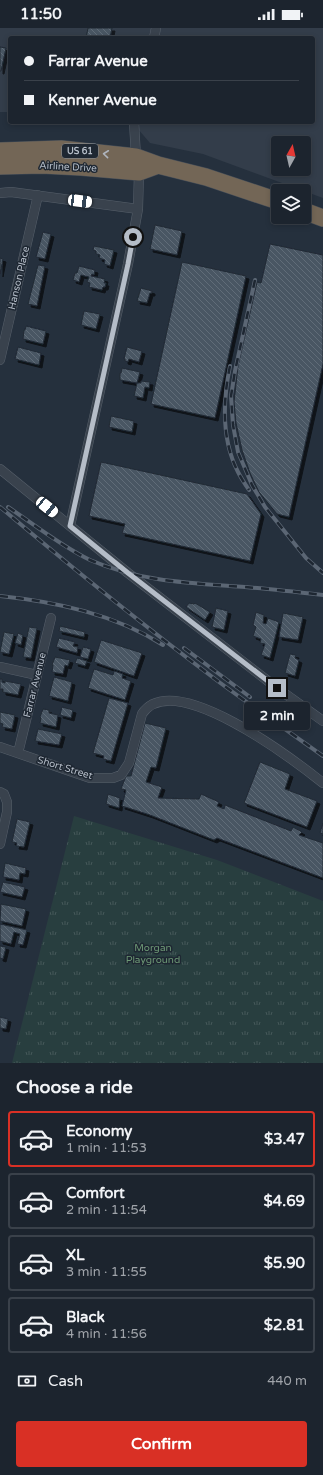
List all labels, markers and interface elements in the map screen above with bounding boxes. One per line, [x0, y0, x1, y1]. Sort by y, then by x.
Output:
text: 11:50 [20, 5, 62, 23]
text: Farrar Avenue [48, 52, 148, 70]
text: Kenner Avenue [48, 91, 157, 109]
north arrow [271, 136, 311, 176]
map controls [271, 136, 311, 224]
road number: US 61 [62, 144, 98, 158]
one-way arrow [103, 149, 109, 158]
street label: Airline Drive [39, 159, 97, 175]
button: layers [271, 184, 311, 224]
car [67, 194, 93, 208]
route start [124, 228, 142, 246]
street label: Hanson Place [6, 245, 32, 311]
car [34, 495, 60, 519]
street label: Farrar Avenue [21, 651, 49, 719]
route end [268, 679, 286, 697]
callout: 2 min [244, 702, 310, 730]
text: 2 min [260, 708, 294, 724]
street label: Short Street [36, 754, 94, 782]
park label: Morgan Playground [126, 942, 180, 966]
text: Choose a ride [16, 1076, 133, 1098]
icon: car [18, 1121, 54, 1157]
text: Economy [66, 1122, 132, 1140]
text: $3.47 [264, 1130, 305, 1148]
text: 1 min · 11:53 [66, 1140, 147, 1156]
icon: car [18, 1183, 54, 1219]
text: Comfort [66, 1184, 125, 1202]
text: $4.69 [264, 1192, 305, 1210]
text: 2 min · 11:54 [66, 1202, 147, 1218]
icon: car [18, 1245, 54, 1281]
text: XL [66, 1246, 85, 1264]
text: $5.90 [264, 1254, 305, 1272]
text: 3 min · 11:55 [66, 1264, 147, 1280]
icon: car [18, 1307, 54, 1343]
text: Black [66, 1308, 105, 1326]
text: $2.81 [264, 1316, 305, 1334]
text: 4 min · 11:56 [66, 1326, 147, 1342]
icon: cash [16, 1370, 38, 1392]
text: Cash [48, 1372, 83, 1390]
text: 440 m [267, 1373, 307, 1389]
button: Confirm [16, 1421, 307, 1467]

